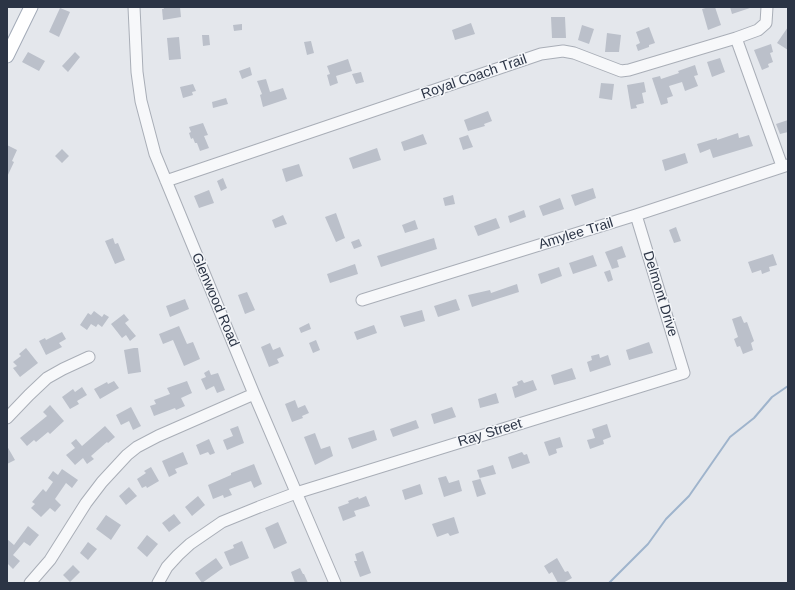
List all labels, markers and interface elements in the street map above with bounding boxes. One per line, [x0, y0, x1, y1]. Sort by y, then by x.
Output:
street label: Royal Coach Trail [419, 51, 529, 103]
street label: Amylee Trail [537, 215, 615, 253]
street label: Delmont Drive [639, 249, 681, 339]
street label: Glenwood Road [188, 251, 242, 349]
street label: Ray Street [456, 415, 524, 451]

